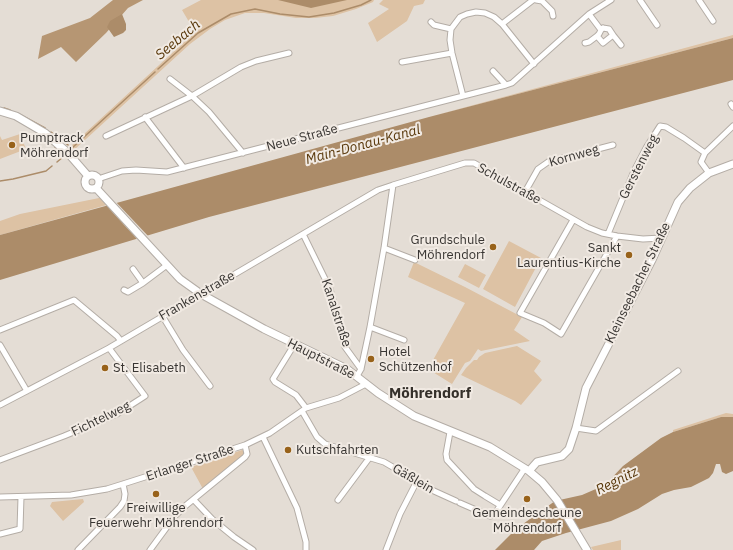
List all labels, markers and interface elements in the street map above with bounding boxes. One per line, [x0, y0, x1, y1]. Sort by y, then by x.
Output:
water label: Seebach [152, 16, 204, 64]
street label: Neue Straße [265, 121, 339, 155]
water label: Main-Donau-Kanal [304, 122, 422, 168]
place label: Pumptrack Möhrendorf [20, 130, 88, 161]
street label: Gerstenweg [616, 132, 662, 202]
marker: Pumptrack Möhrendorf [7, 140, 17, 150]
street label: Kornweg [547, 141, 601, 171]
street label: Schulstraße [474, 160, 544, 208]
street label: Kleinseebacher Straße [602, 220, 674, 346]
place label: Grundschule Möhrendorf [411, 232, 485, 263]
place label: Sankt Laurentius-Kirche [517, 240, 621, 271]
marker: Grundschule Möhrendorf [488, 242, 498, 252]
marker: Sankt Laurentius-Kirche [624, 250, 634, 260]
street label: Frankenstraße [156, 268, 238, 324]
street label: Kanalstraße [318, 277, 354, 349]
street label: Hauptstraße [285, 335, 357, 383]
place label: Hotel Schützenhof [379, 344, 452, 375]
marker: Hotel Schützenhof [366, 354, 376, 364]
place label: St. Elisabeth [113, 360, 186, 376]
marker: St. Elisabeth [100, 363, 110, 373]
district label: Möhrendorf [389, 385, 471, 403]
street label: Fichtelweg [69, 398, 133, 440]
street label: Erlanger Straße [144, 441, 236, 485]
place label: Kutschfahrten [296, 442, 379, 458]
marker: Kutschfahrten [283, 445, 293, 455]
street label: Gäßlein [389, 461, 437, 497]
water label: Regnitz [593, 463, 641, 499]
marker: Freiwillige Feuerwehr Möhrendorf [151, 489, 161, 499]
marker: Gemeindescheune Möhrendorf [522, 494, 532, 504]
place label: Freiwillige Feuerwehr Möhrendorf [89, 500, 223, 531]
place label: Gemeindescheune Möhrendorf [472, 505, 582, 536]

